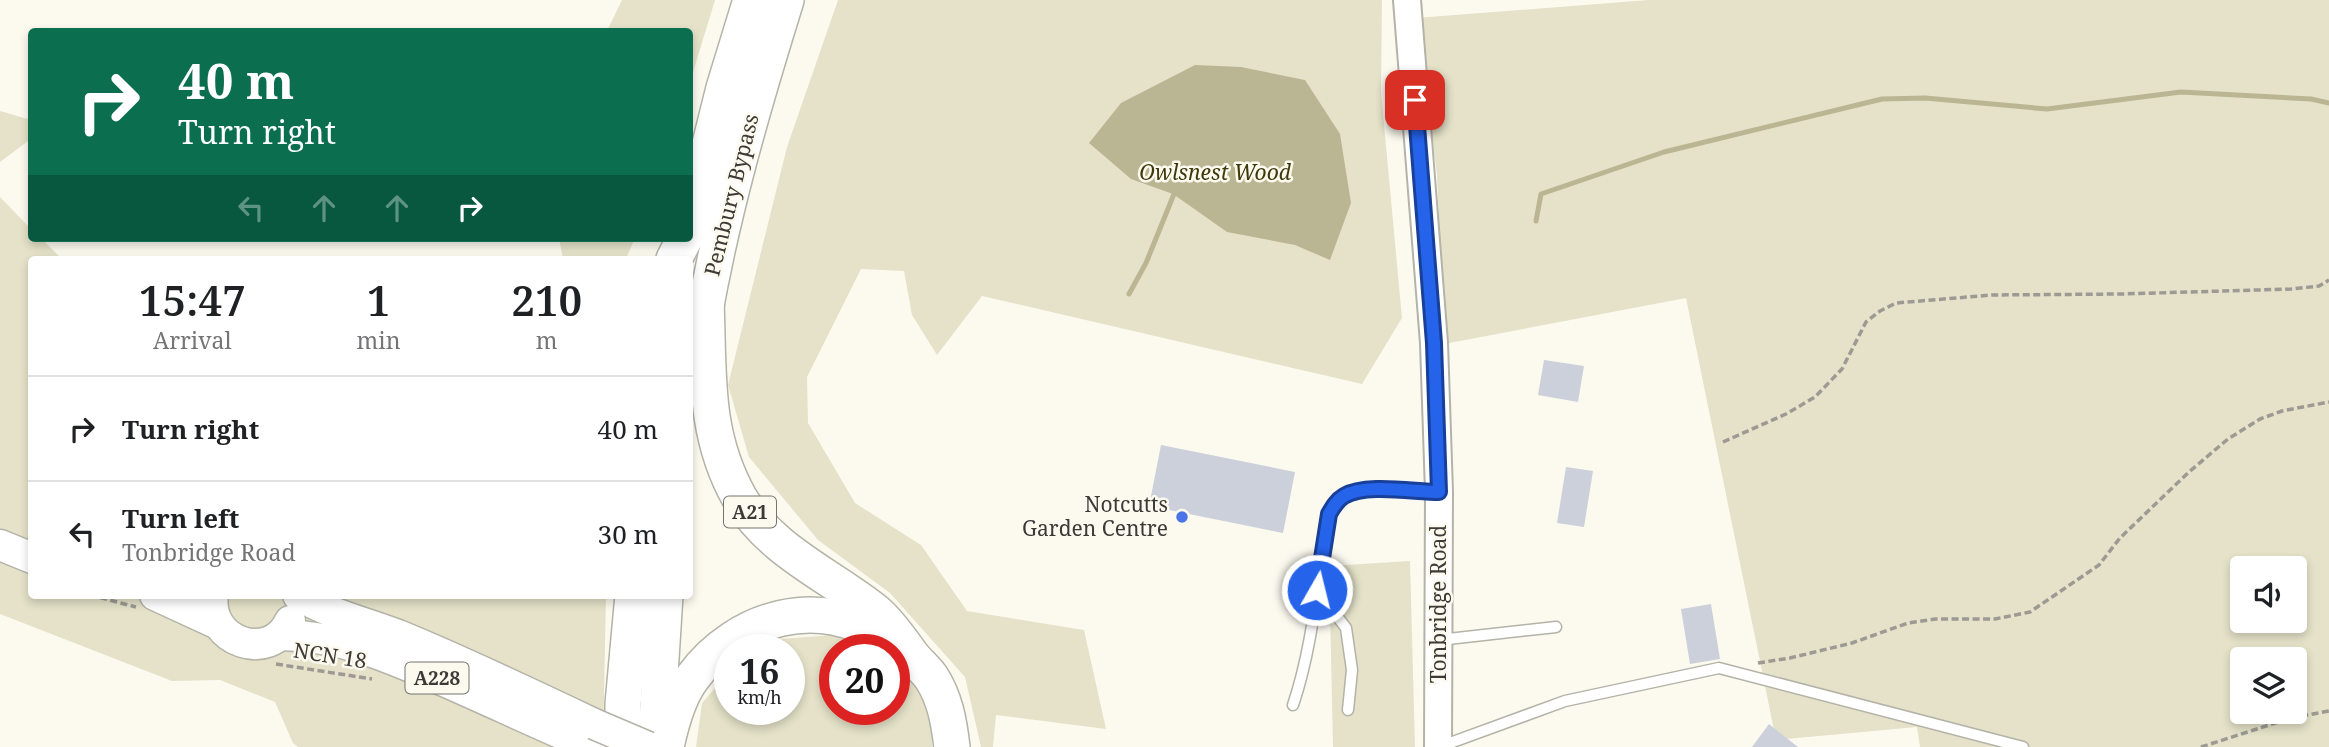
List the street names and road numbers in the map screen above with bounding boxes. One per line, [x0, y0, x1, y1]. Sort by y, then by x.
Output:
street label: Pembury Bypass [697, 111, 765, 279]
road number: A21 [724, 496, 776, 527]
street label: Tonbridge Road [1424, 525, 1452, 683]
street label: NCN 18 [291, 635, 369, 675]
road number: A228 [406, 663, 468, 694]

